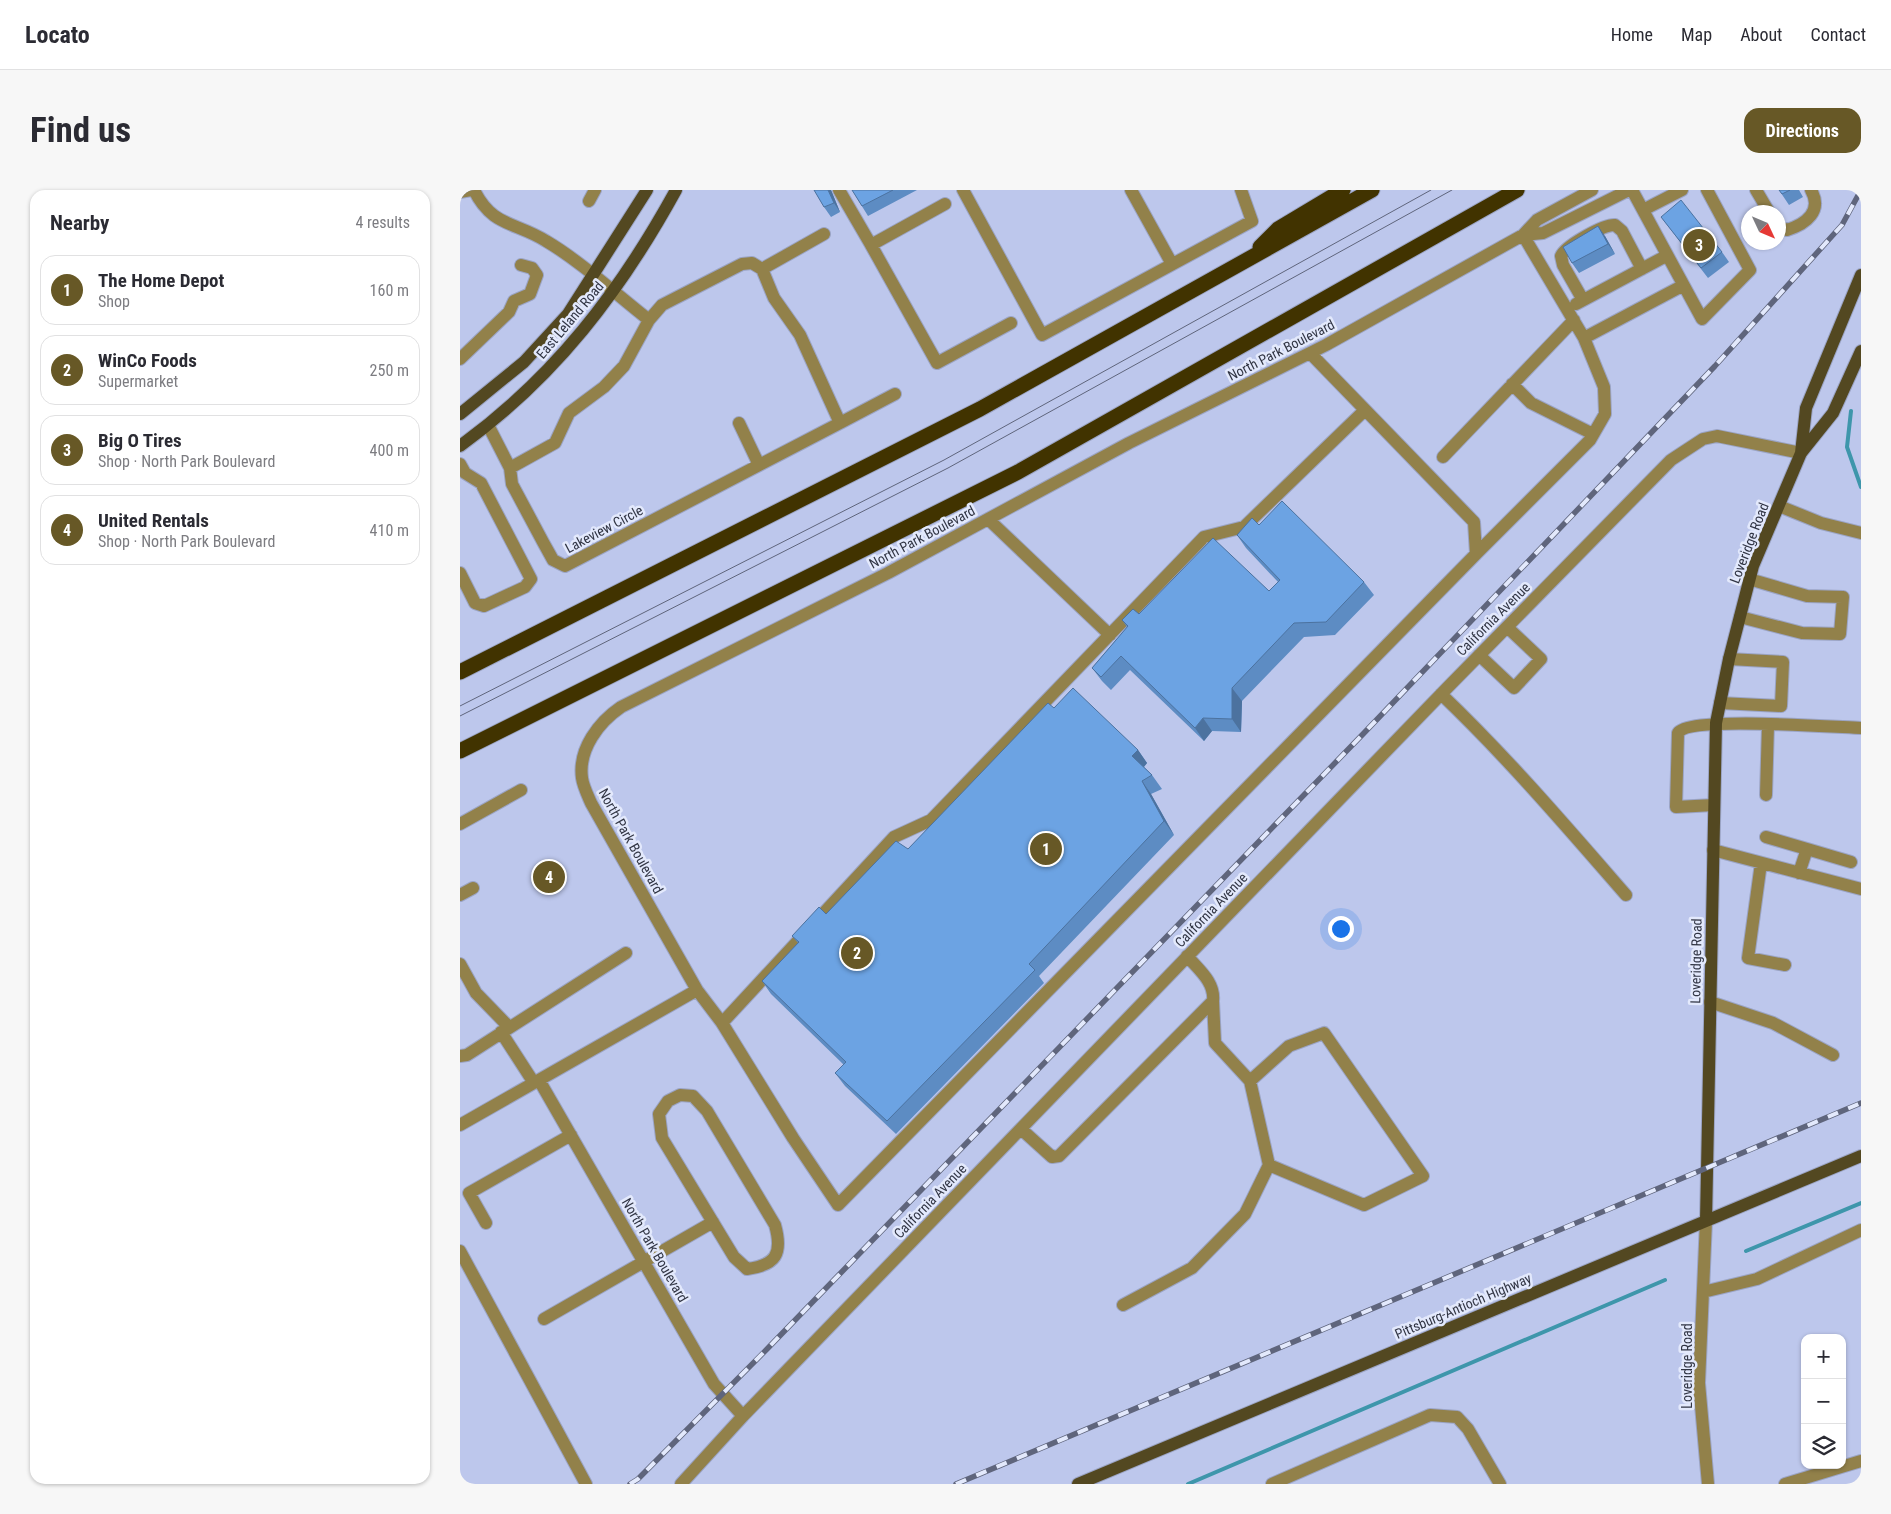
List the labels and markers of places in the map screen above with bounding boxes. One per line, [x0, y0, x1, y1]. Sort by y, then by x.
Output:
pin: 3 [1683, 226, 1715, 264]
pin: 1 [1030, 830, 1062, 868]
pin: 4 [533, 858, 565, 896]
pin: 2 [841, 934, 873, 972]

